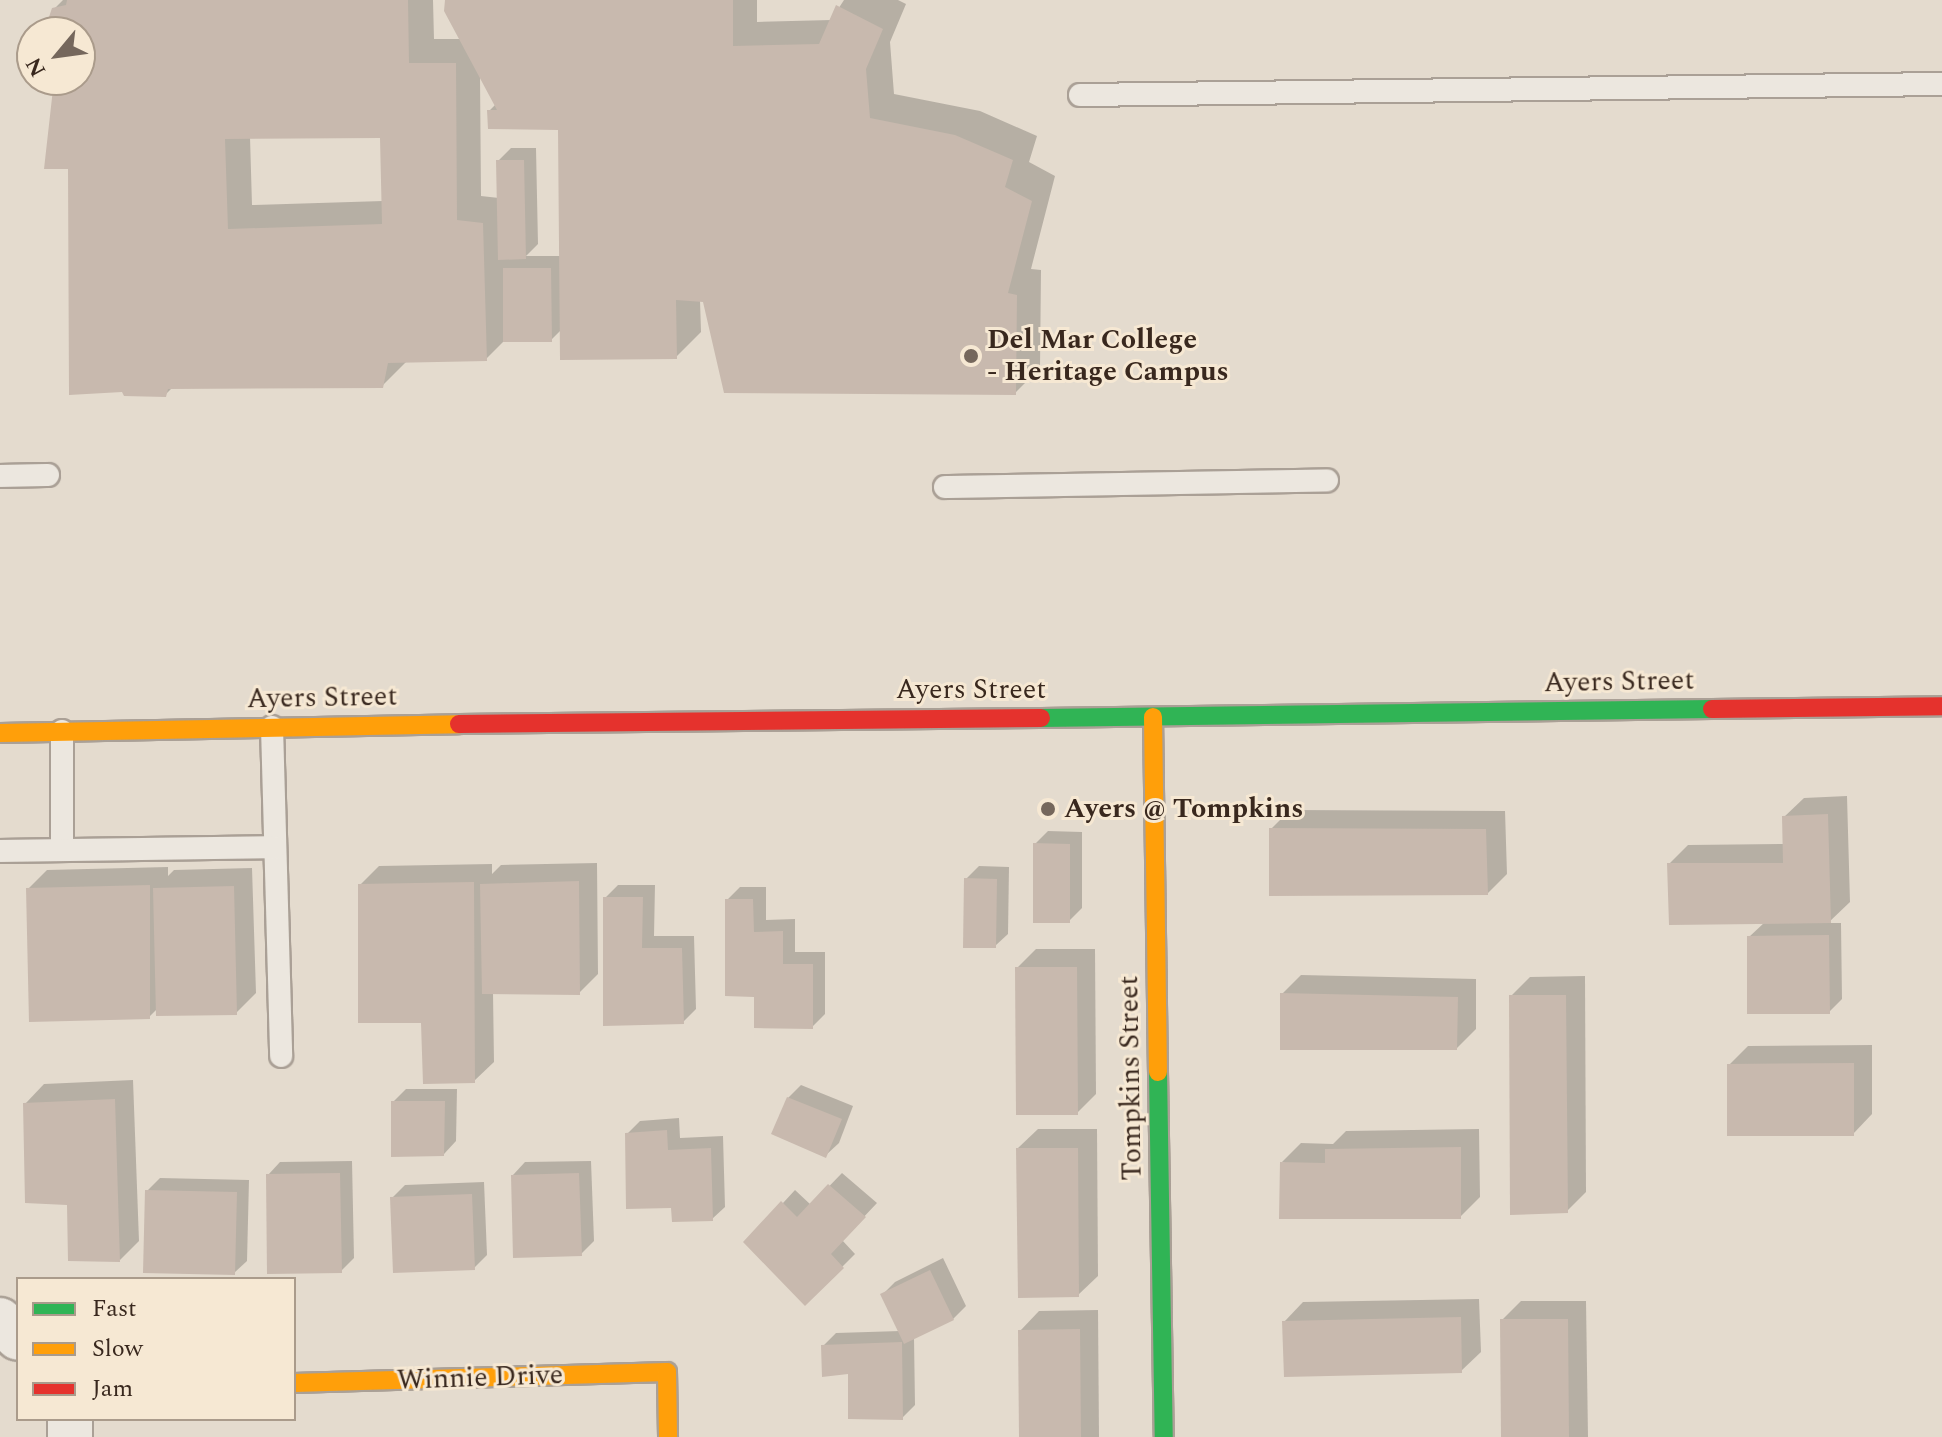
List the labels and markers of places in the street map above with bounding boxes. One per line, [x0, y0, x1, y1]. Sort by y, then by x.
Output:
place label: Del Mar College - Heritage Campus [987, 323, 1229, 389]
marker: Del Mar College - Heritage Campus [962, 347, 980, 365]
place label: Ayers @ Tompkins [1064, 792, 1303, 826]
marker: Ayers @ Tompkins [1039, 800, 1057, 818]

